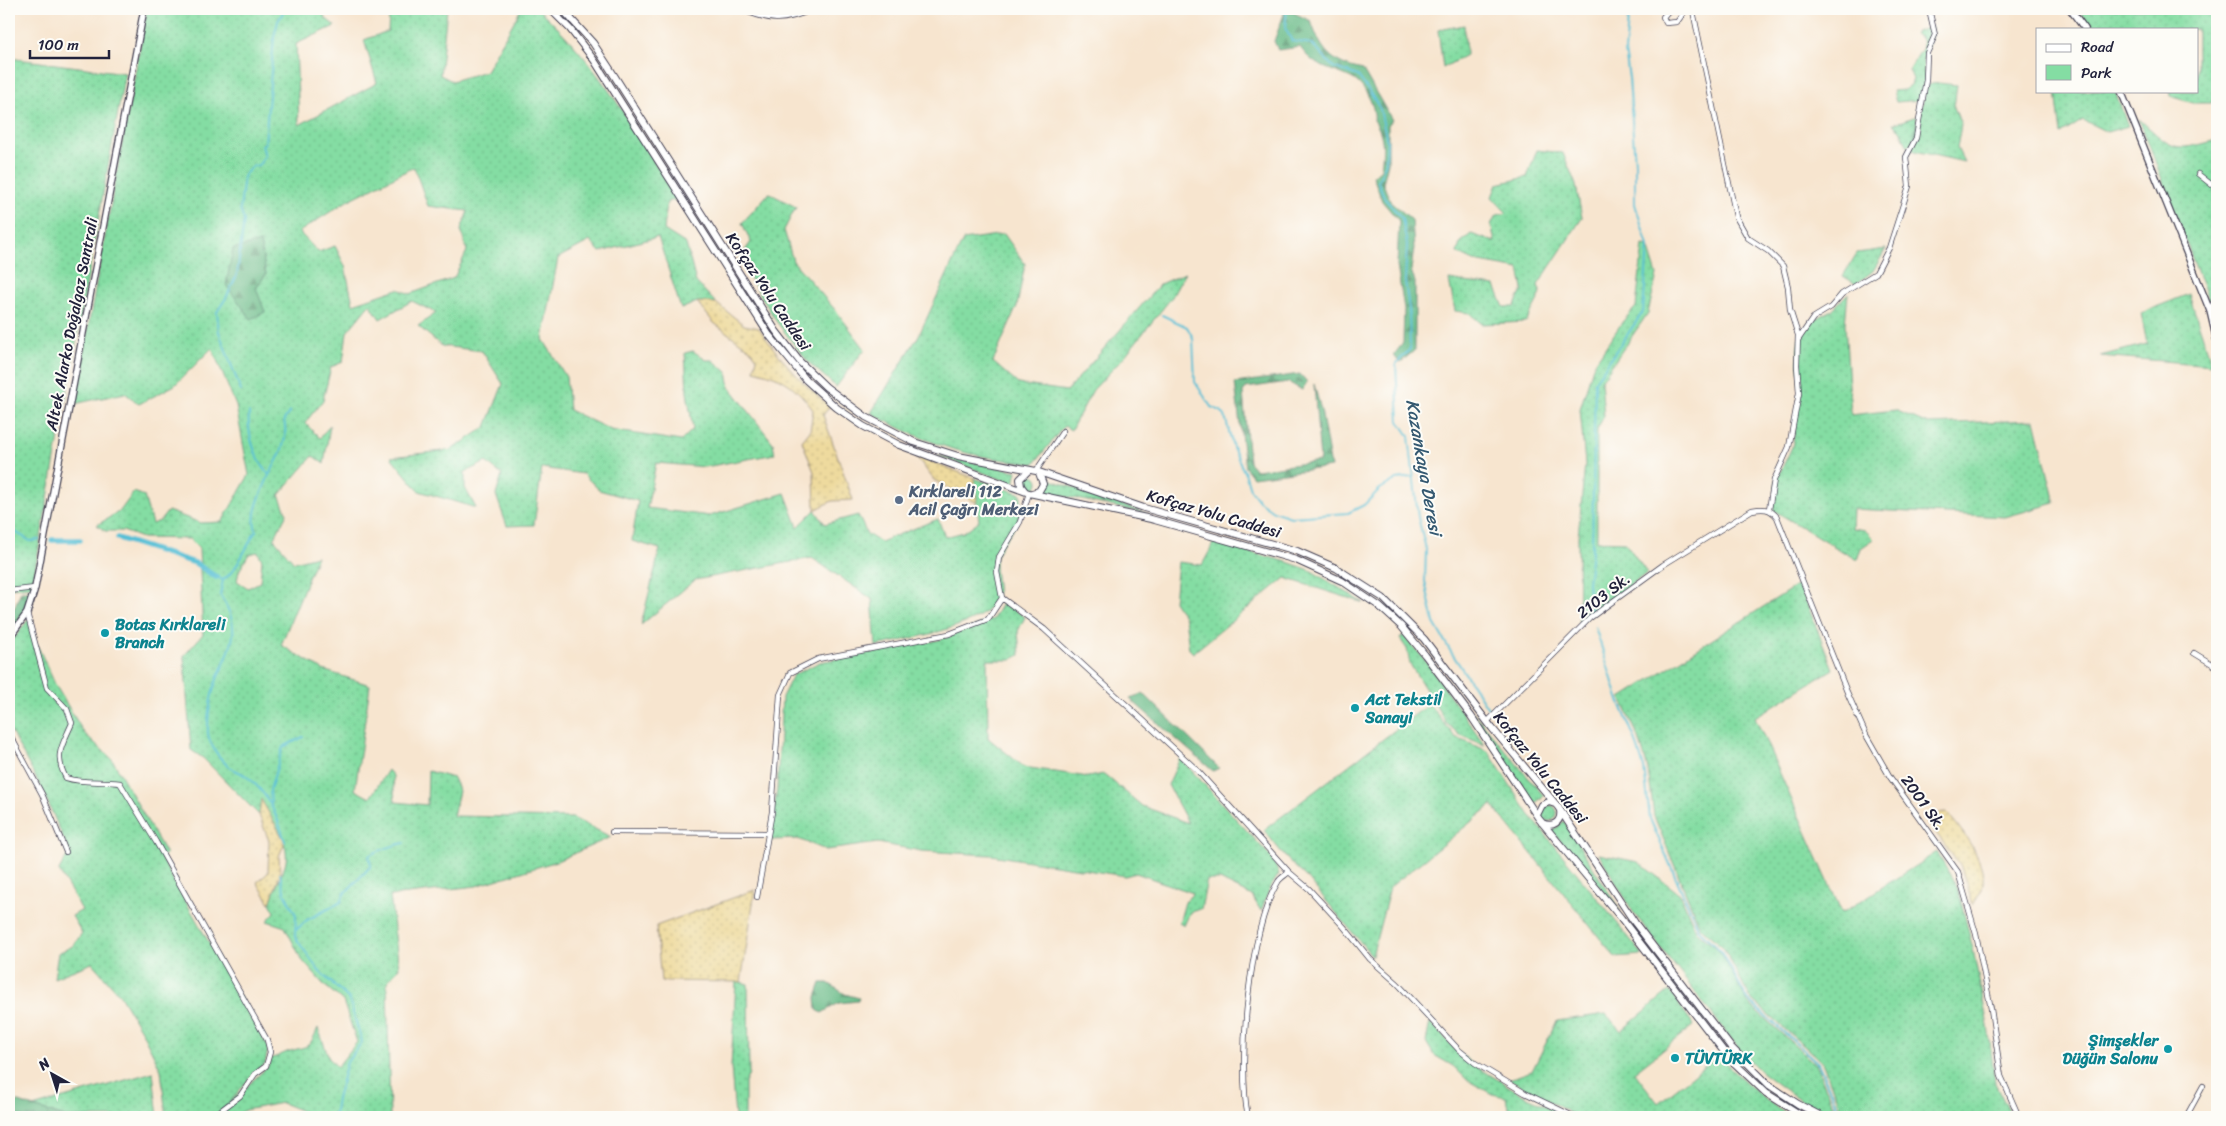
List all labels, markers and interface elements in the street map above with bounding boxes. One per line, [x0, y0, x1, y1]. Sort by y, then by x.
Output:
scale bar [30, 28, 109, 60]
legend [2036, 28, 2198, 92]
text: 100 m [38, 32, 79, 58]
text: Road [2081, 34, 2114, 60]
text: Park [2081, 60, 2112, 86]
street label: Altek Alarko Doğalgaz Santrali [36, 214, 106, 434]
street label: Kofçaz Yolu Caddesi [718, 226, 820, 357]
water label: Kazankaya Deresi [1396, 397, 1452, 541]
place label: Kırklareli 112 Acil Çağrı Merkezi [908, 477, 1039, 524]
street label: Kofçaz Yolu Caddesi [1143, 480, 1285, 547]
marker: Kırklareli 112 Acil Çağrı Merkezi [893, 494, 905, 506]
street label: 2103 Sk. [1570, 565, 1637, 626]
place label: Botas Kırklareli Branch [115, 610, 226, 657]
marker: Botas Kırklareli Branch [99, 627, 111, 639]
place label: Act Tekstil Sanayi [1364, 685, 1444, 732]
marker: Act Tekstil Sanayi [1349, 702, 1361, 714]
street label: Kofçaz Yolu Caddesi [1486, 704, 1596, 831]
street label: 2001 Sk. [1893, 768, 1954, 837]
place label: Şimşekler Düğün Salonu [2062, 1026, 2159, 1073]
marker: Şimşekler Düğün Salonu [2162, 1043, 2174, 1055]
place label: TÜVTÜRK [1685, 1044, 1753, 1073]
north arrow [28, 1048, 78, 1098]
text: N [32, 1051, 56, 1078]
marker: TÜVTÜRK [1669, 1052, 1681, 1064]

